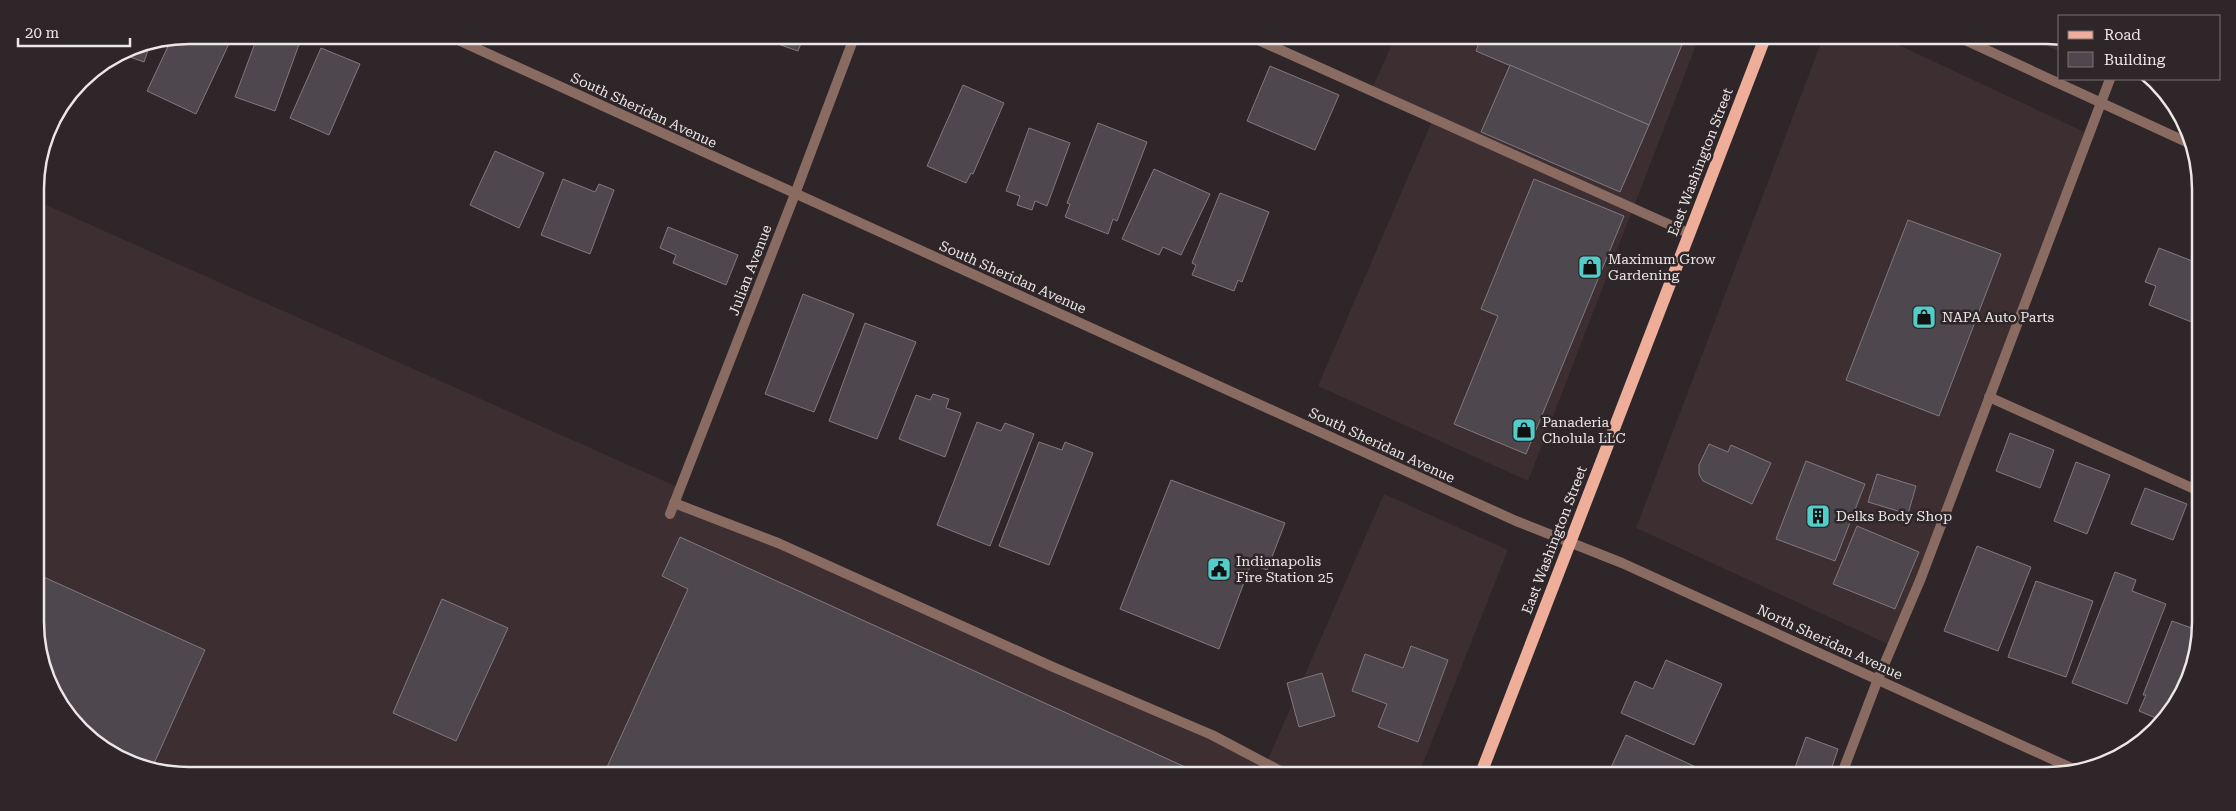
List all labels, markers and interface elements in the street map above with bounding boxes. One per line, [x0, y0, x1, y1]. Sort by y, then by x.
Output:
scale bar [18, 15, 130, 47]
legend [2058, 15, 2221, 80]
text: 20 m [25, 24, 60, 42]
text: Road [2104, 26, 2141, 44]
text: Building [2104, 51, 2166, 69]
street label: South Sheridan Avenue [569, 69, 720, 151]
street label: East Washington Street [1664, 86, 1736, 238]
street label: Julian Avenue [725, 222, 775, 317]
street label: South Sheridan Avenue [937, 237, 1089, 317]
place label: Maximum Grow Gardening [1608, 251, 1716, 283]
shop icon: Maximum Grow Gardening [1577, 254, 1603, 280]
shop icon: NAPA Auto Parts [1911, 304, 1937, 330]
place label: NAPA Auto Parts [1942, 309, 2055, 325]
street label: South Sheridan Avenue [1307, 404, 1458, 486]
place label: Panaderia Cholula LLC [1542, 414, 1626, 446]
shop icon: Panaderia Cholula LLC [1511, 417, 1537, 443]
street label: East Washington Street [1518, 464, 1590, 616]
building icon: Delks Body Shop [1805, 503, 1831, 529]
place label: Delks Body Shop [1836, 508, 1952, 524]
place label: Indianapolis Fire Station 25 [1236, 553, 1334, 585]
public building icon: Indianapolis Fire Station 25 [1206, 556, 1232, 582]
street label: North Sheridan Avenue [1755, 601, 1905, 683]

